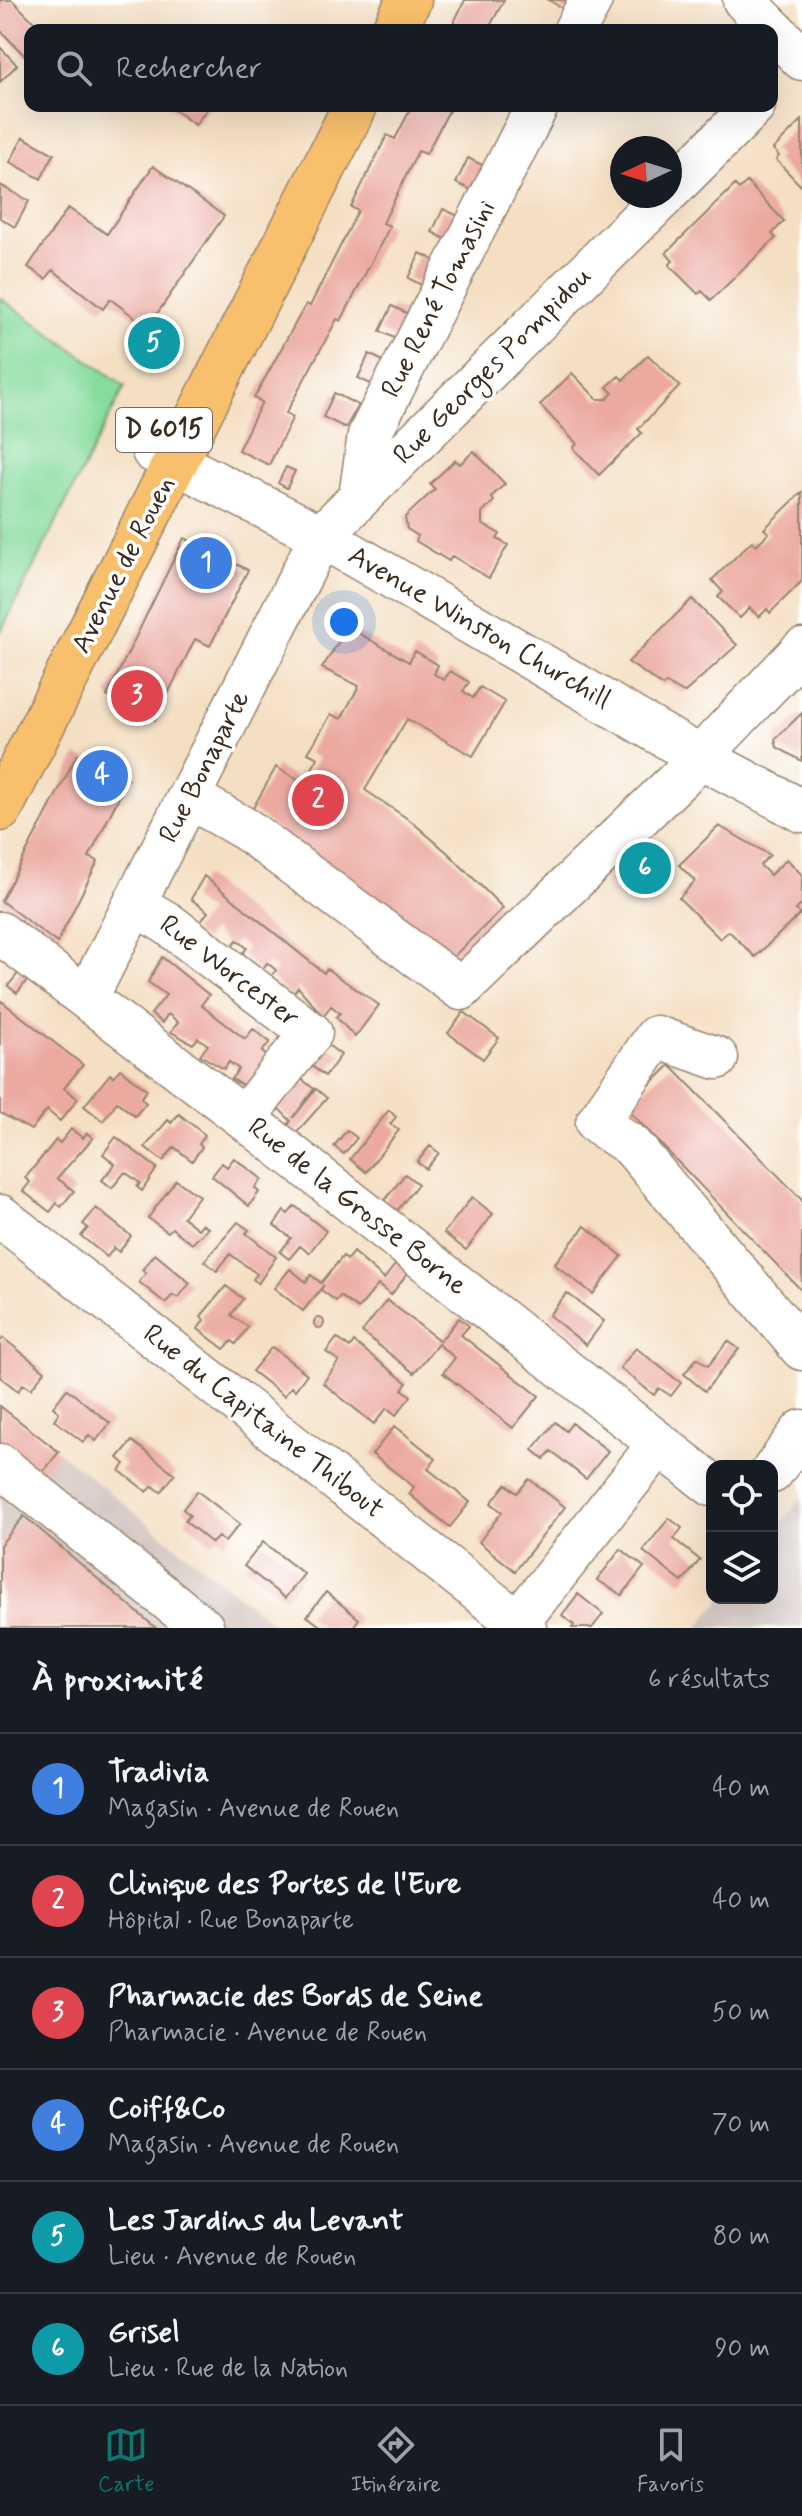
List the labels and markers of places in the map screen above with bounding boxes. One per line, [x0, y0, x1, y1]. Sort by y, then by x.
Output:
pin: 5 [128, 313, 180, 373]
pin: 1 [180, 533, 232, 593]
pin: 3 [111, 666, 163, 726]
pin: 4 [76, 746, 128, 806]
pin: 2 [292, 770, 344, 830]
pin: 6 [619, 838, 671, 898]

